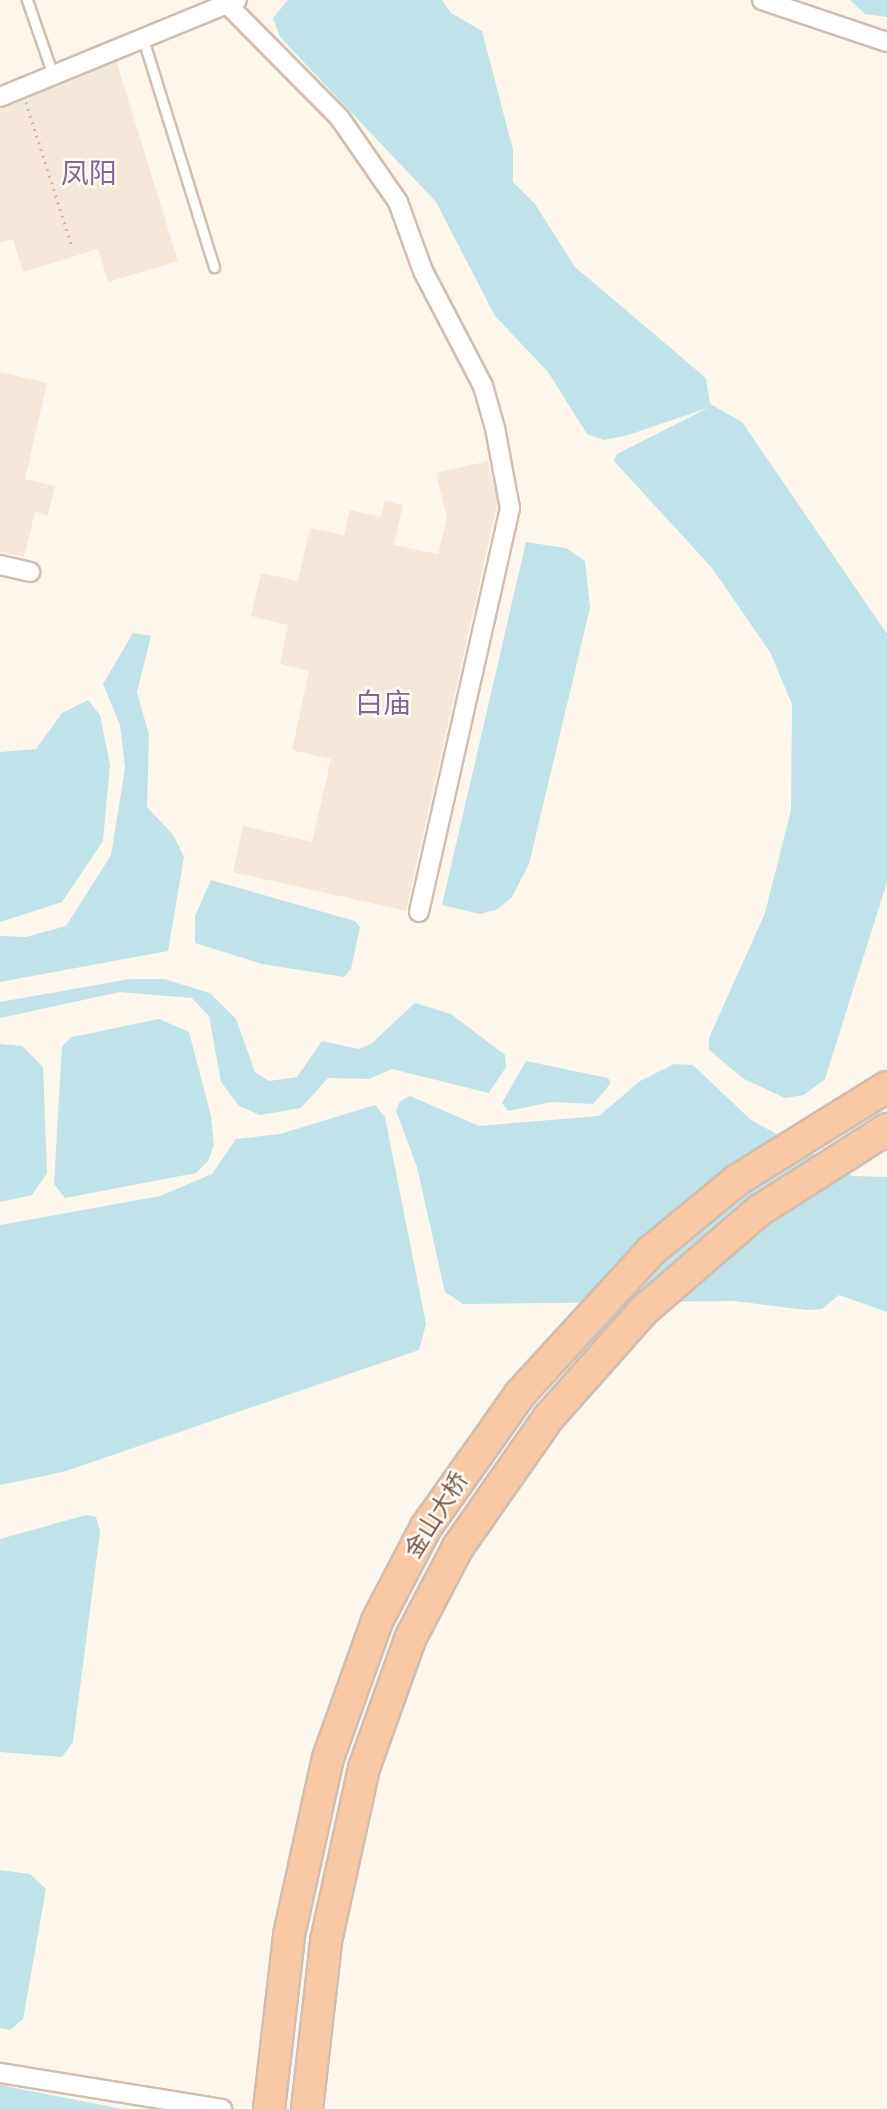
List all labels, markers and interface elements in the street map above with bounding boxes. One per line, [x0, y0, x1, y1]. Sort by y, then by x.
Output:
district label: 凤阳 [61, 156, 117, 190]
district label: 白庙 [355, 686, 411, 720]
street label: 金山大桥 [398, 1467, 474, 1563]

